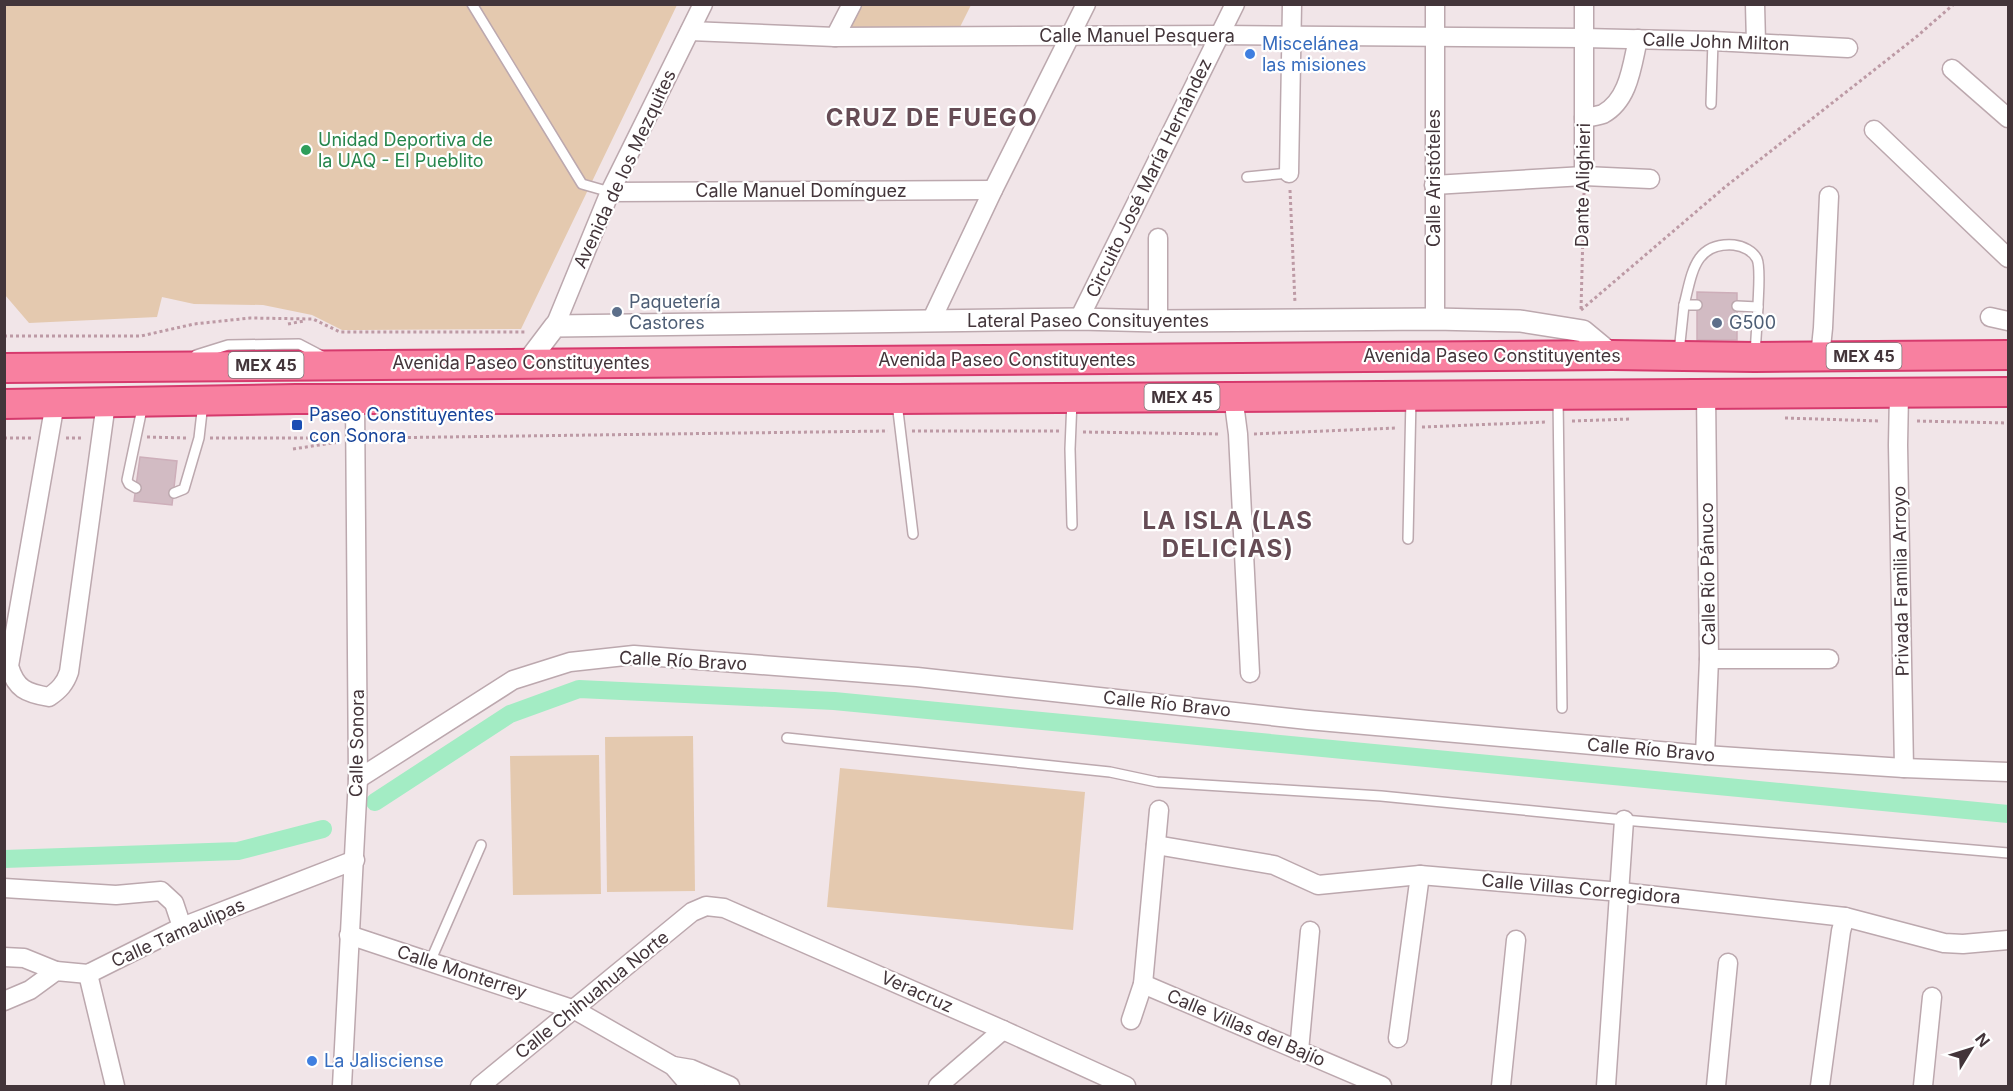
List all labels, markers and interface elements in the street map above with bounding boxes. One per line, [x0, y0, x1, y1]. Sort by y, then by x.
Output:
street label: Calle Manuel Pesquera [1039, 25, 1235, 46]
street label: Calle John Milton [1642, 28, 1790, 55]
place label: Miscelánea las misiones [1262, 33, 1366, 75]
marker: Miscelánea las misiones [1243, 47, 1257, 61]
street label: Circuito José María Hernández [1081, 55, 1216, 301]
street label: Avenida de los Mezquites [569, 66, 680, 271]
district label: CRUZ DE FUEGO [826, 103, 1038, 132]
street label: Calle Aristóteles [1423, 109, 1444, 247]
street label: Dante Alighieri [1571, 123, 1594, 247]
place label: Unidad Deportiva de la UAQ - El Pueblito [318, 129, 493, 171]
marker: Unidad Deportiva de la UAQ - El Pueblito [299, 143, 313, 157]
street label: Calle Manuel Domínguez [695, 180, 907, 201]
place label: Paquetería Castores [629, 291, 721, 333]
marker: Paquetería Castores [610, 305, 624, 319]
street label: Lateral Paseo Consituyentes [967, 310, 1209, 331]
place label: G500 [1729, 312, 1776, 333]
marker: G500 [1710, 316, 1724, 330]
road number: MEX 45 [1826, 343, 1902, 369]
street label: Avenida Paseo Constituyentes [1363, 345, 1621, 366]
street label: Avenida Paseo Constituyentes [878, 349, 1136, 370]
road number: MEX 45 [228, 352, 304, 378]
street label: Avenida Paseo Constituyentes [392, 352, 650, 373]
road number: MEX 45 [1144, 384, 1220, 410]
place label: Paseo Constituyentes con Sonora [309, 404, 494, 446]
marker: Paseo Constituyentes con Sonora [290, 418, 304, 432]
street label: Privada Familia Arroyo [1888, 486, 1913, 676]
street label: Calle Río Pánuco [1696, 502, 1719, 646]
district label: LA ISLA (LAS DELICIAS) [1142, 506, 1314, 563]
street label: Calle Río Bravo [618, 647, 748, 674]
street label: Calle Río Bravo [1102, 686, 1232, 721]
street label: Calle Sonora [345, 689, 368, 797]
street label: Calle Río Bravo [1586, 733, 1716, 766]
street label: Calle Villas Corregidora [1481, 869, 1681, 908]
street label: Calle Tamaulipas [108, 894, 248, 971]
street label: Calle Chihuahua Norte [511, 926, 673, 1063]
street label: Calle Monterrey [395, 941, 530, 1002]
street label: Veracruz [878, 966, 956, 1017]
street label: Calle Villas del Bajío [1164, 985, 1329, 1070]
north arrow [1941, 1019, 2001, 1079]
text: N [1971, 1029, 1994, 1051]
place label: La Jalisciense [324, 1050, 444, 1071]
marker: La Jalisciense [305, 1054, 319, 1068]

